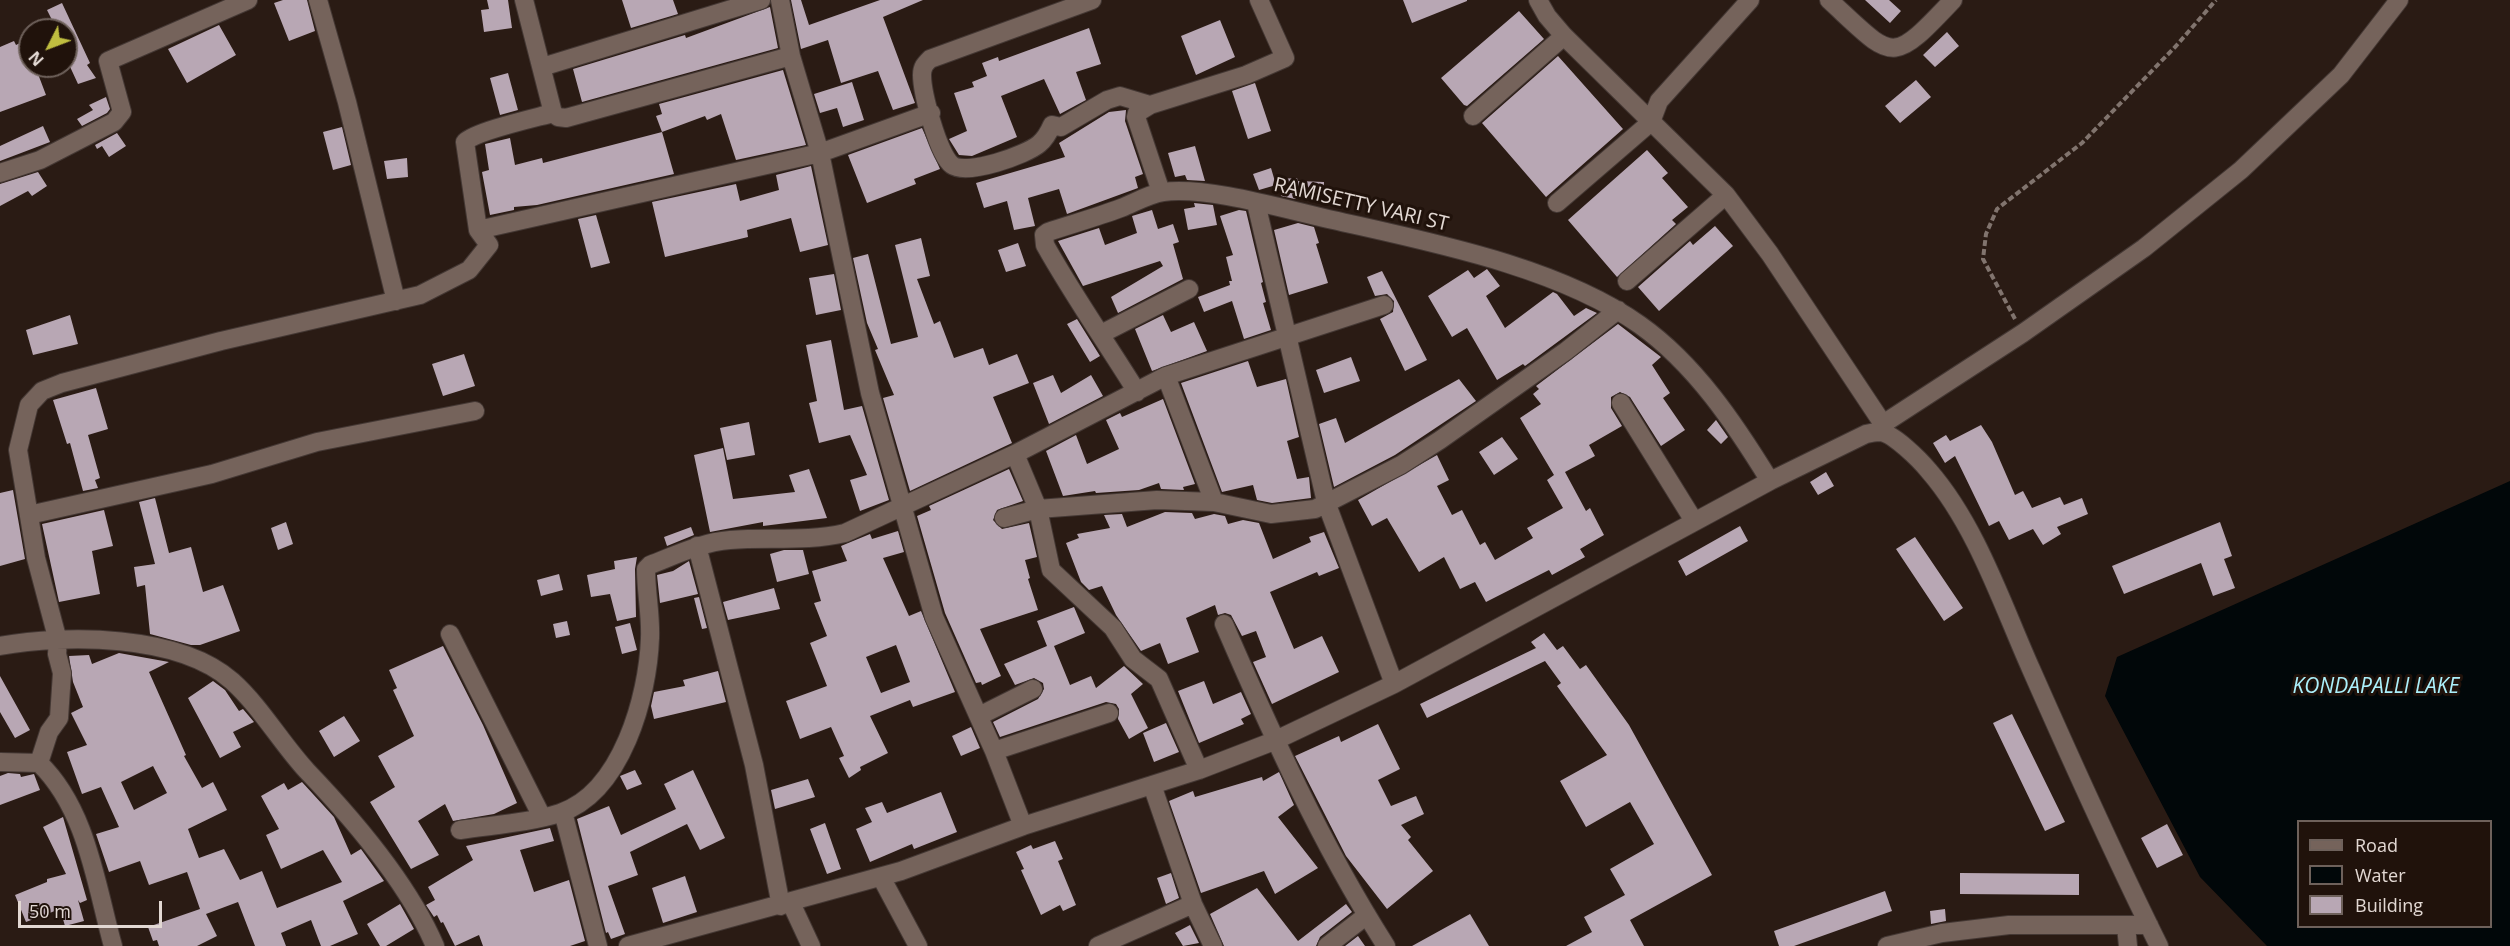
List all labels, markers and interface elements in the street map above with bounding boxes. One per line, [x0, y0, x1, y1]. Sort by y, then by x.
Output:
north arrow [18, 18, 78, 78]
text: N [24, 47, 49, 71]
street label: RAMISETTY VARI ST [1271, 173, 1451, 237]
water label: KONDAPALLI LAKE [2293, 674, 2459, 700]
legend [2297, 820, 2492, 928]
text: Road [2355, 833, 2398, 857]
text: Water [2355, 863, 2406, 887]
scale bar [21, 889, 165, 927]
text: Building [2355, 893, 2423, 917]
text: 50 m [29, 899, 71, 923]

